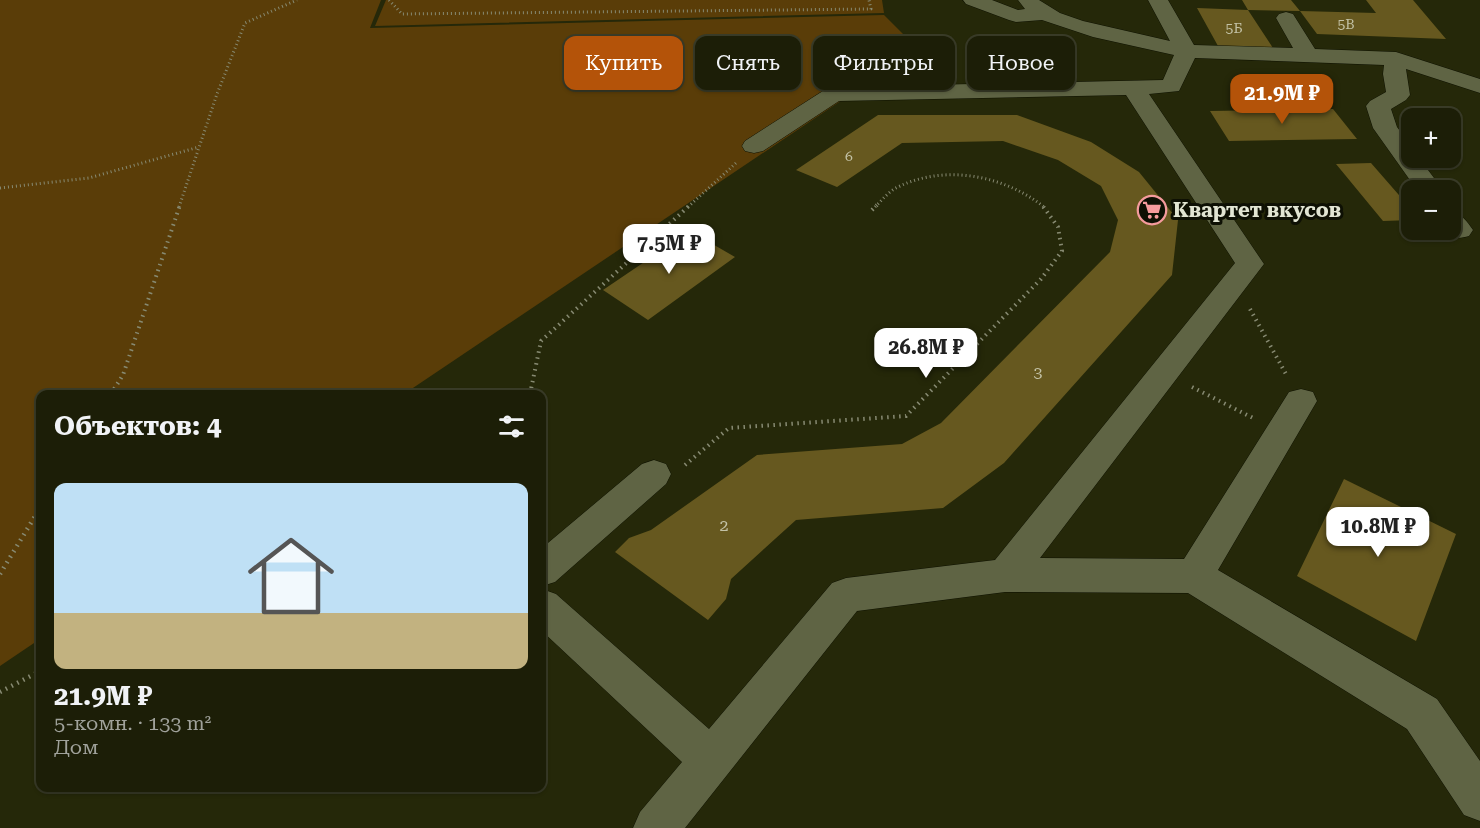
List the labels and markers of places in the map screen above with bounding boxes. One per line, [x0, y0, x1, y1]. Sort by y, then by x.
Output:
pin: 21.9M ₽ [1227, 74, 1337, 125]
supermarket icon: Квартет вкусов [1136, 194, 1168, 226]
place label: Квартет вкусов [1173, 198, 1341, 222]
pin: 7.5M ₽ [620, 224, 718, 275]
pin: 26.8M ₽ [871, 328, 981, 379]
pin: 10.8M ₽ [1323, 507, 1433, 558]

